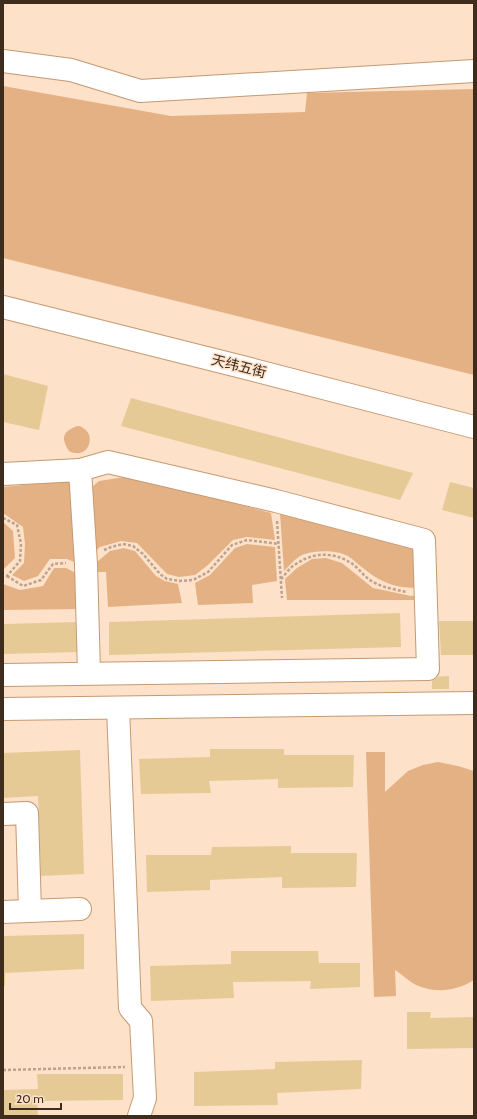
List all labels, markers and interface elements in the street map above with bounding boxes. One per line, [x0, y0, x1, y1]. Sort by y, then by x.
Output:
street label: 天纬五街 [210, 350, 268, 382]
scale bar [10, 1085, 61, 1111]
text: 20 m [16, 1091, 44, 1106]

